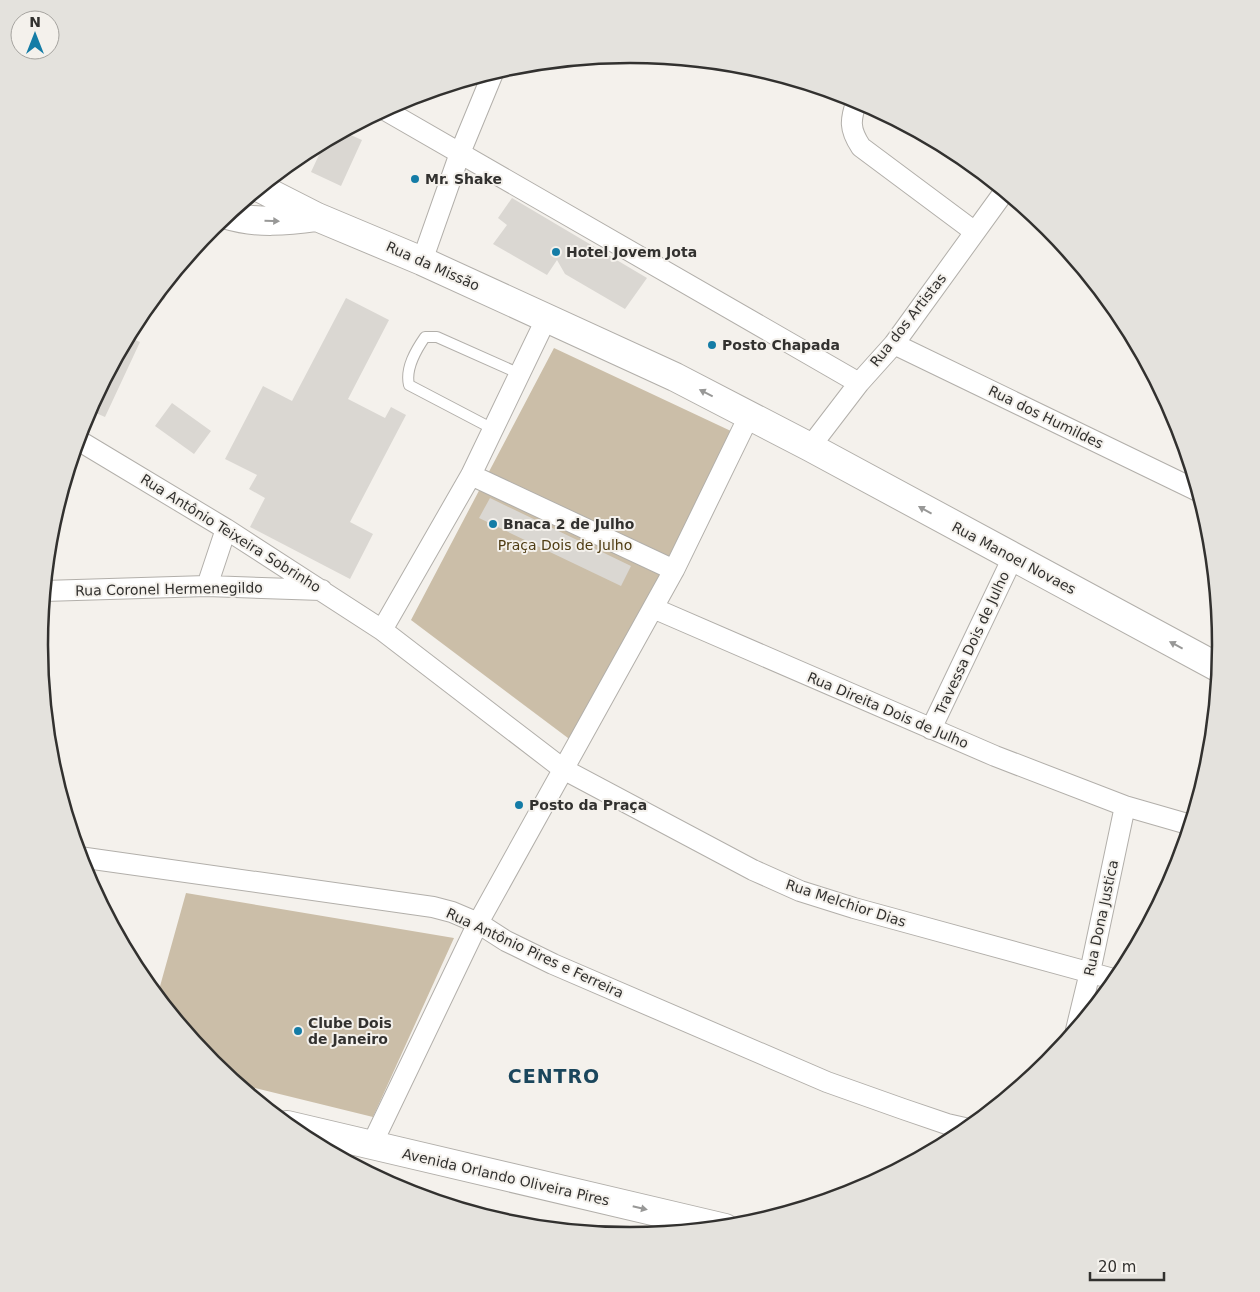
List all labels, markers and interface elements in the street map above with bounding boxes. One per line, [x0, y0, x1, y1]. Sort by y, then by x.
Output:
north arrow [10, 10, 60, 60]
text: N [29, 14, 41, 30]
place label: Mr. Shake [425, 171, 502, 187]
marker: Mr. Shake [409, 173, 421, 185]
one-way arrow [264, 217, 280, 225]
street label: Rua da Missão [384, 238, 482, 294]
place label: Hotel Jovem Jota [566, 244, 697, 260]
marker: Hotel Jovem Jota [550, 246, 562, 258]
street label: Rua dos Artistas [867, 270, 949, 370]
place label: Posto Chapada [722, 337, 840, 353]
marker: Posto Chapada [706, 339, 718, 351]
street label: Rua dos Humildes [986, 382, 1106, 452]
one-way arrow [699, 389, 713, 397]
street label: Rua Antônio Teixeira Sobrinho [138, 471, 324, 595]
one-way arrow [918, 505, 932, 514]
place label: Bnaca 2 de Julho [503, 516, 635, 532]
marker: Bnaca 2 de Julho [487, 518, 499, 530]
street label: Rua Manoel Novaes [949, 519, 1079, 597]
park label: Praça Dois de Julho [498, 537, 632, 553]
street label: Travessa Dois de Julho [931, 569, 1012, 718]
street label: Rua Coronel Hermenegildo [75, 579, 263, 599]
one-way arrow [1169, 641, 1183, 649]
street label: Rua Direita Dois de Julho [805, 669, 971, 751]
place label: Posto da Praça [529, 797, 647, 813]
marker: Posto da Praça [513, 799, 525, 811]
street label: Rua Dona Justica [1081, 859, 1121, 977]
street label: Rua Melchior Dias [784, 876, 908, 930]
street label: Rua Antônio Pires e Ferreira [444, 905, 626, 1001]
place label: Clube Dois de Janeiro [308, 1015, 392, 1047]
marker: Clube Dois de Janeiro [292, 1025, 304, 1037]
district label: CENTRO [508, 1065, 600, 1087]
street label: Avenida Orlando Oliveira Pires [401, 1145, 611, 1209]
one-way arrow [632, 1204, 647, 1212]
scale bar [1090, 1250, 1164, 1282]
text: 20 m [1098, 1258, 1136, 1276]

